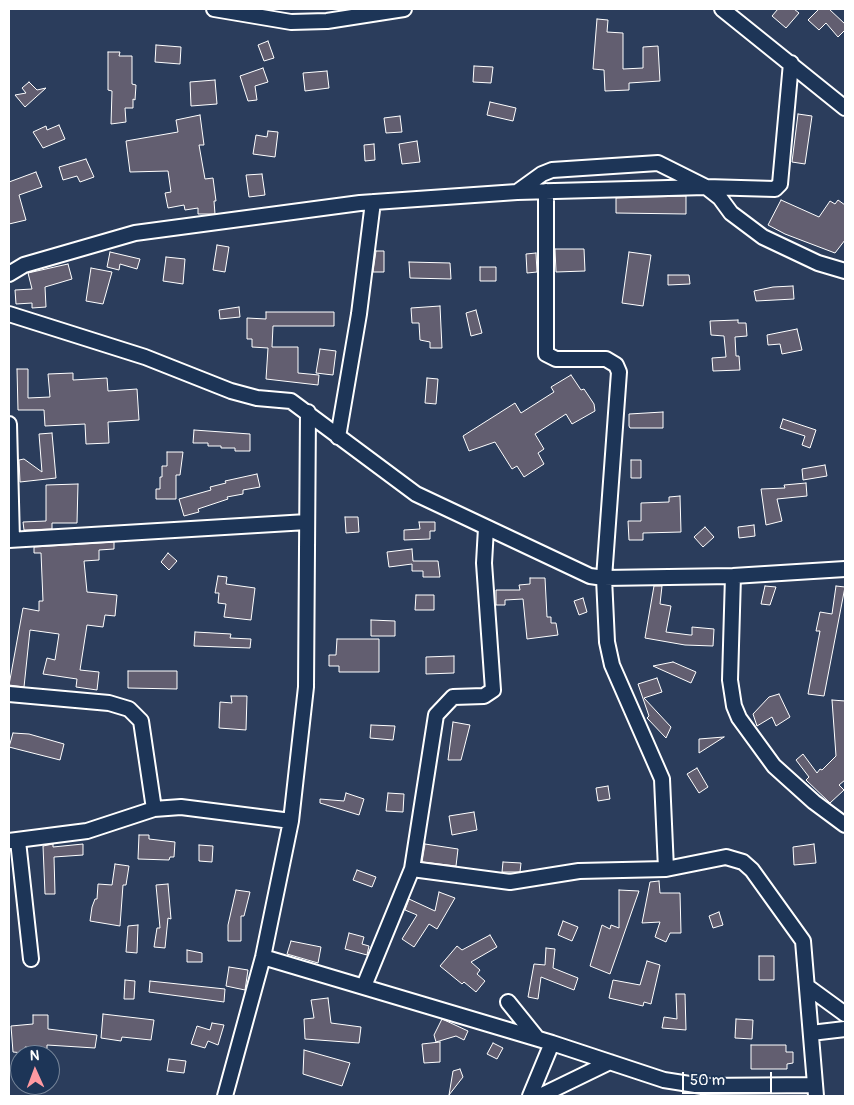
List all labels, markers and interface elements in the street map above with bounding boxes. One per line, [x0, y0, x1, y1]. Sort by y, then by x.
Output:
north arrow [10, 1045, 60, 1095]
text: N [29, 1047, 40, 1064]
scale bar [684, 1062, 774, 1094]
text: 50 m [690, 1071, 725, 1090]

